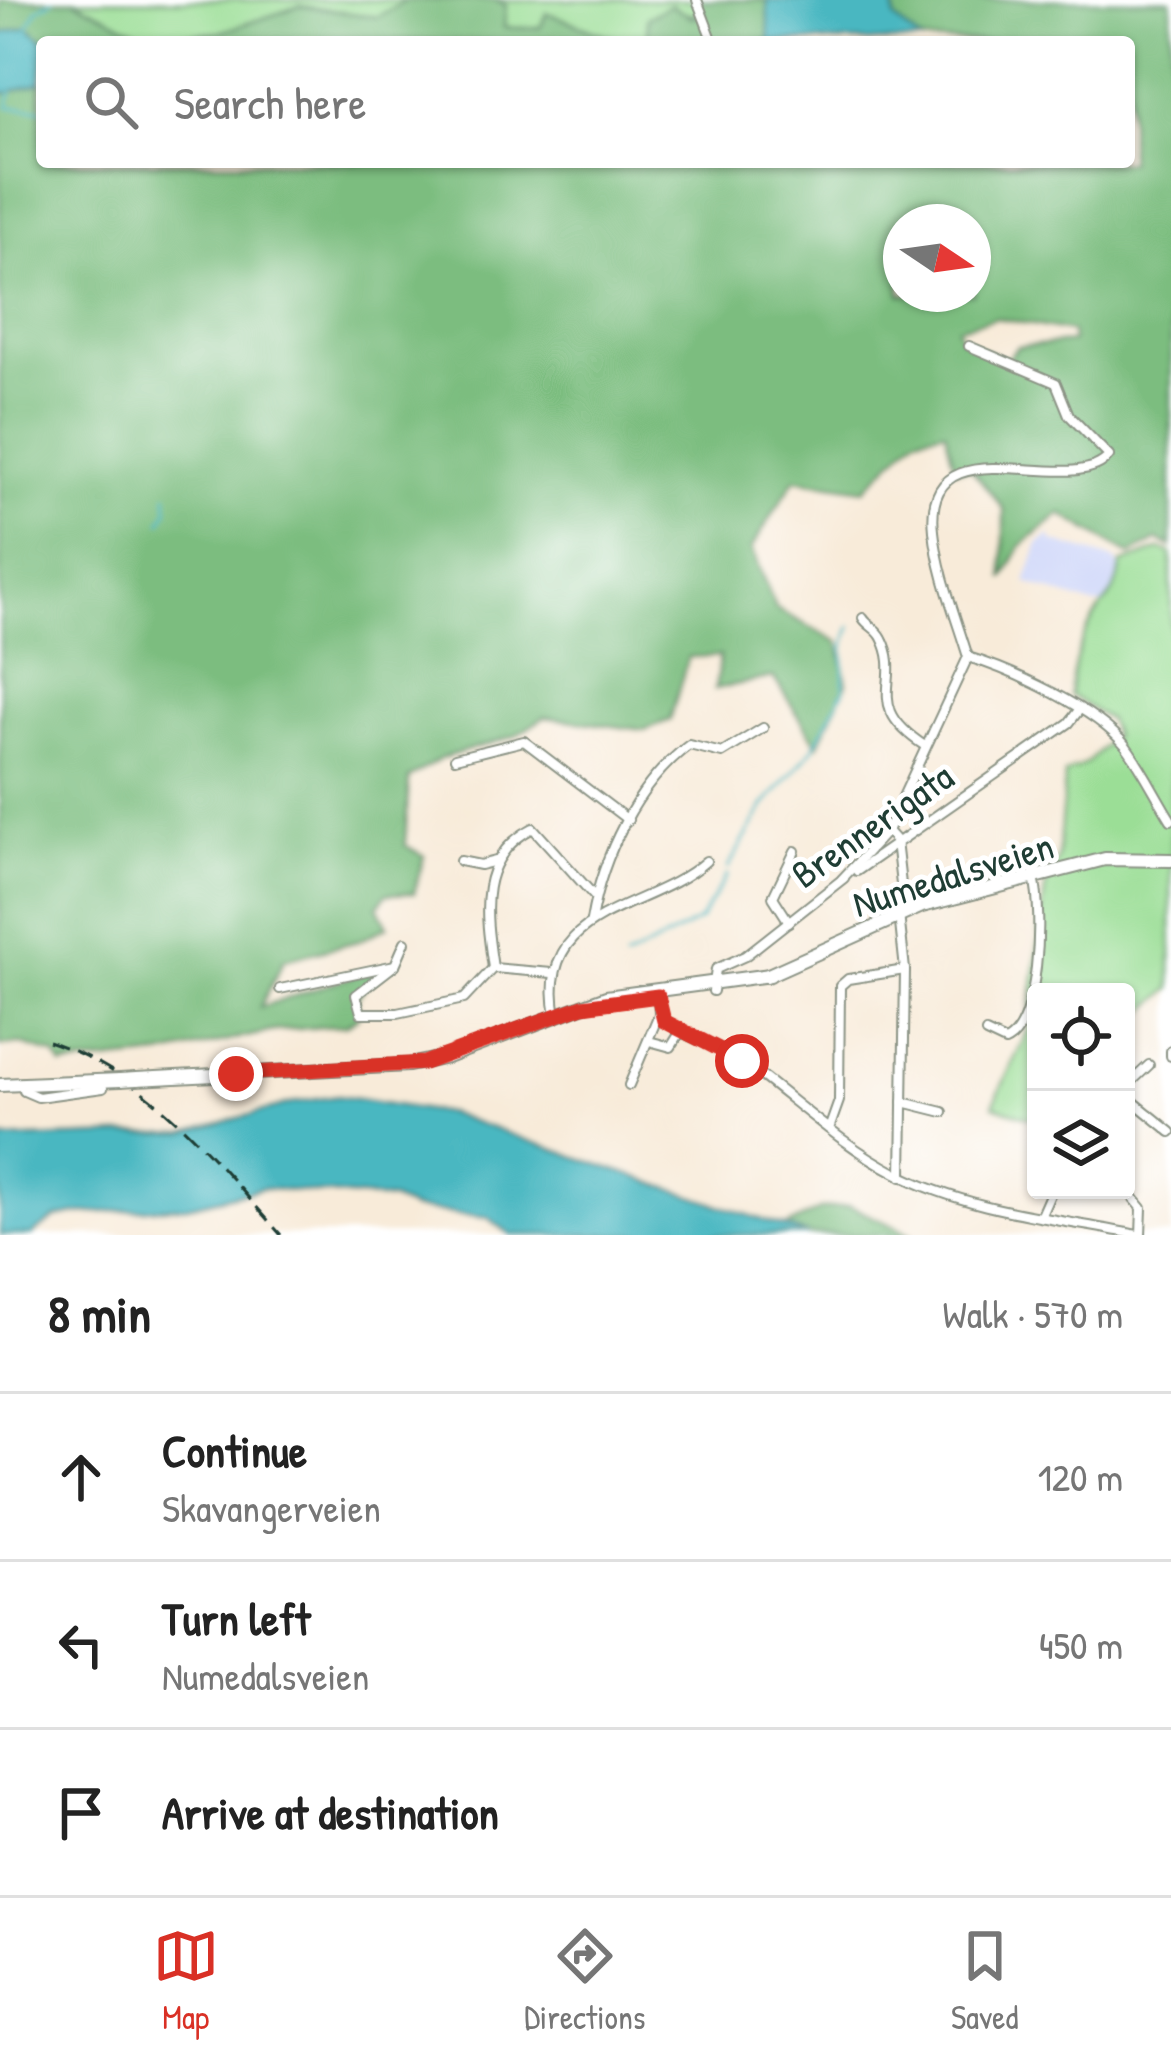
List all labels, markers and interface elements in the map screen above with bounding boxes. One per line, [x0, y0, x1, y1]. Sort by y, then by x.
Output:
search box [36, 36, 1135, 168]
icon: search [78, 69, 144, 135]
text: Search here [174, 72, 366, 133]
north arrow [883, 204, 991, 312]
street label: Brennerigata [780, 749, 963, 900]
street label: Numedalsveien [846, 818, 1060, 929]
map controls [1027, 983, 1135, 1199]
button: locate [1027, 983, 1135, 1091]
route start [715, 1034, 769, 1088]
route end [209, 1047, 263, 1101]
button: layers [1027, 1091, 1135, 1199]
text: 8 min [48, 1279, 151, 1348]
text: Walk · 570 m [943, 1287, 1123, 1340]
text: Continue [162, 1420, 307, 1481]
icon: ahead [48, 1444, 114, 1510]
text: 120 m [1038, 1450, 1123, 1503]
text: Skavangerveien [162, 1481, 381, 1534]
text: Turn left [162, 1588, 311, 1649]
icon: left [48, 1612, 114, 1678]
text: 450 m [1039, 1618, 1123, 1671]
text: Numedalsveien [162, 1649, 369, 1702]
icon: arrive [48, 1780, 114, 1846]
text: Arrive at destination [162, 1782, 499, 1843]
tab: Map [153, 1923, 219, 2039]
tab: Directions [524, 1923, 646, 2039]
tab: Saved [951, 1923, 1018, 2039]

